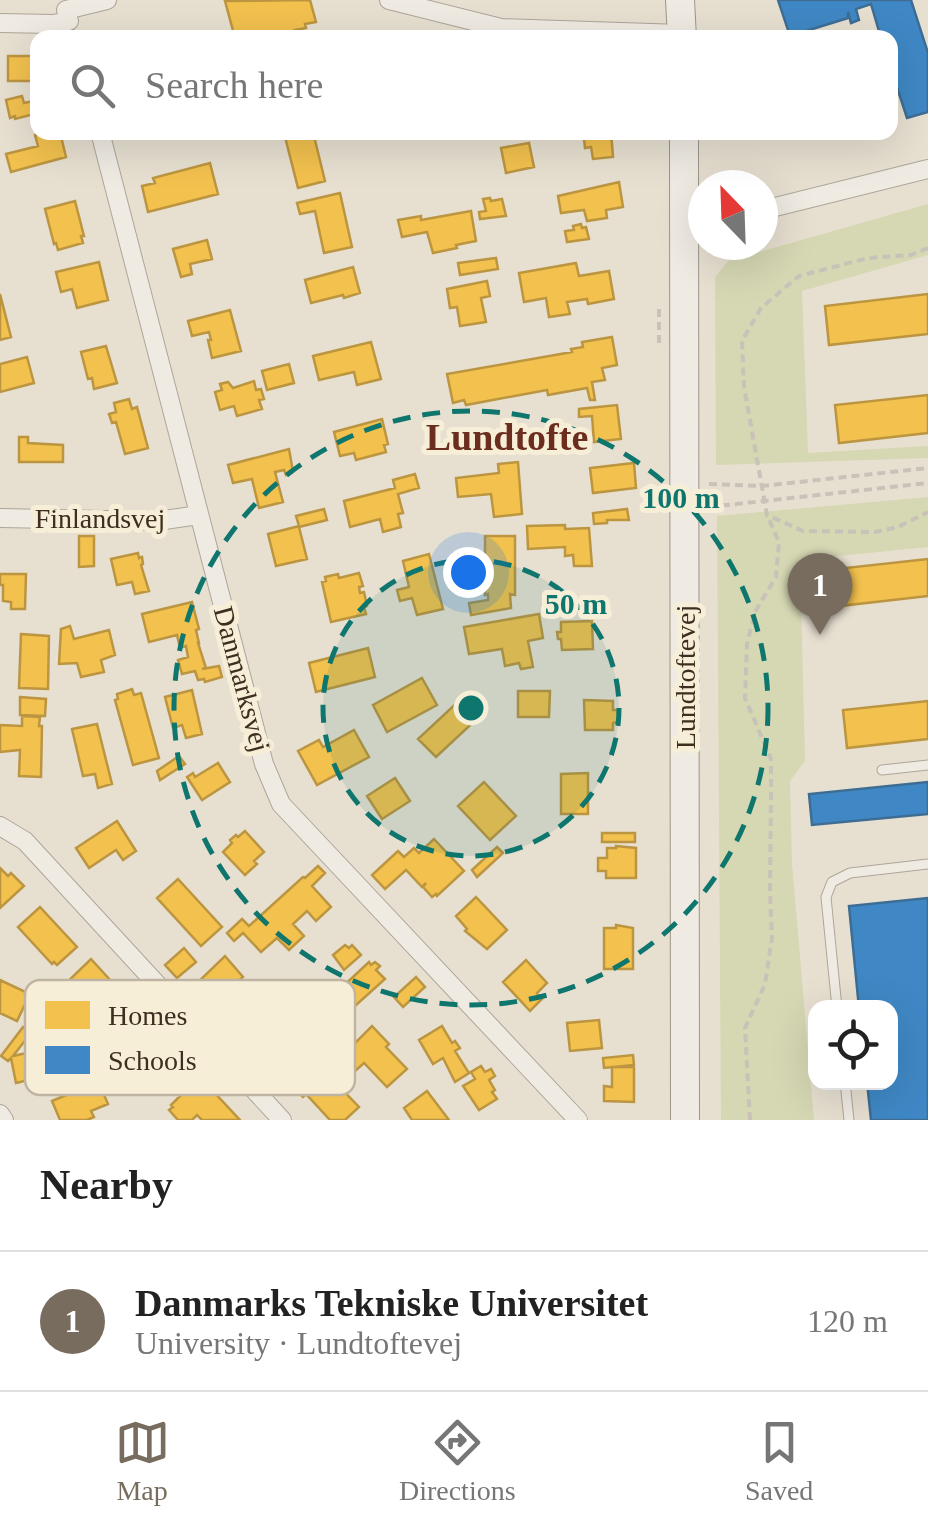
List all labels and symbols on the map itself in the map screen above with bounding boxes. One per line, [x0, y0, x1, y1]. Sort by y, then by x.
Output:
north arrow [688, 170, 778, 260]
district label: Lundtofte [426, 416, 588, 458]
text: 100 m [642, 481, 720, 514]
street label: Finlandsvej [35, 503, 165, 534]
your location [443, 547, 494, 598]
pin: 1 [788, 552, 852, 635]
text: 50 m [545, 587, 607, 620]
street label: Danmarksvej [208, 603, 276, 755]
street label: Lundtoftevej [670, 605, 701, 749]
centre of rings [453, 690, 489, 726]
legend [25, 980, 355, 1095]
text: Homes [108, 1000, 187, 1031]
text: Schools [108, 1045, 197, 1076]

